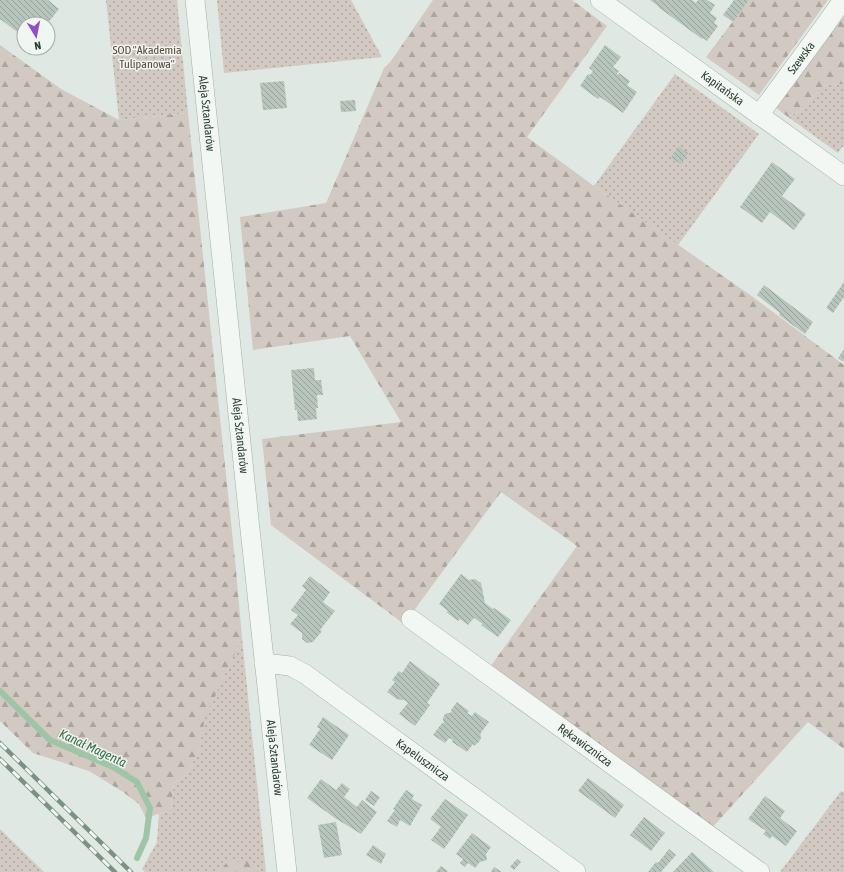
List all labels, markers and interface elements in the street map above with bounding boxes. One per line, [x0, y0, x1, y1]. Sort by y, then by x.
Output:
north arrow [16, 16, 56, 56]
text: N [33, 39, 42, 52]
street label: Szewska [785, 39, 818, 77]
park label: SOD "Akademia Tulipanowa" [112, 43, 182, 71]
street label: Kapitańska [698, 68, 747, 109]
street label: Aleja Sztandarów [196, 75, 218, 152]
street label: Aleja Sztandarów [229, 397, 251, 474]
street label: Aleja Sztandarów [264, 719, 286, 796]
street label: Rękawicznicza [555, 721, 615, 770]
water label: Kanał Magenta [57, 726, 129, 770]
street label: Kapelusznicza [393, 736, 452, 784]

